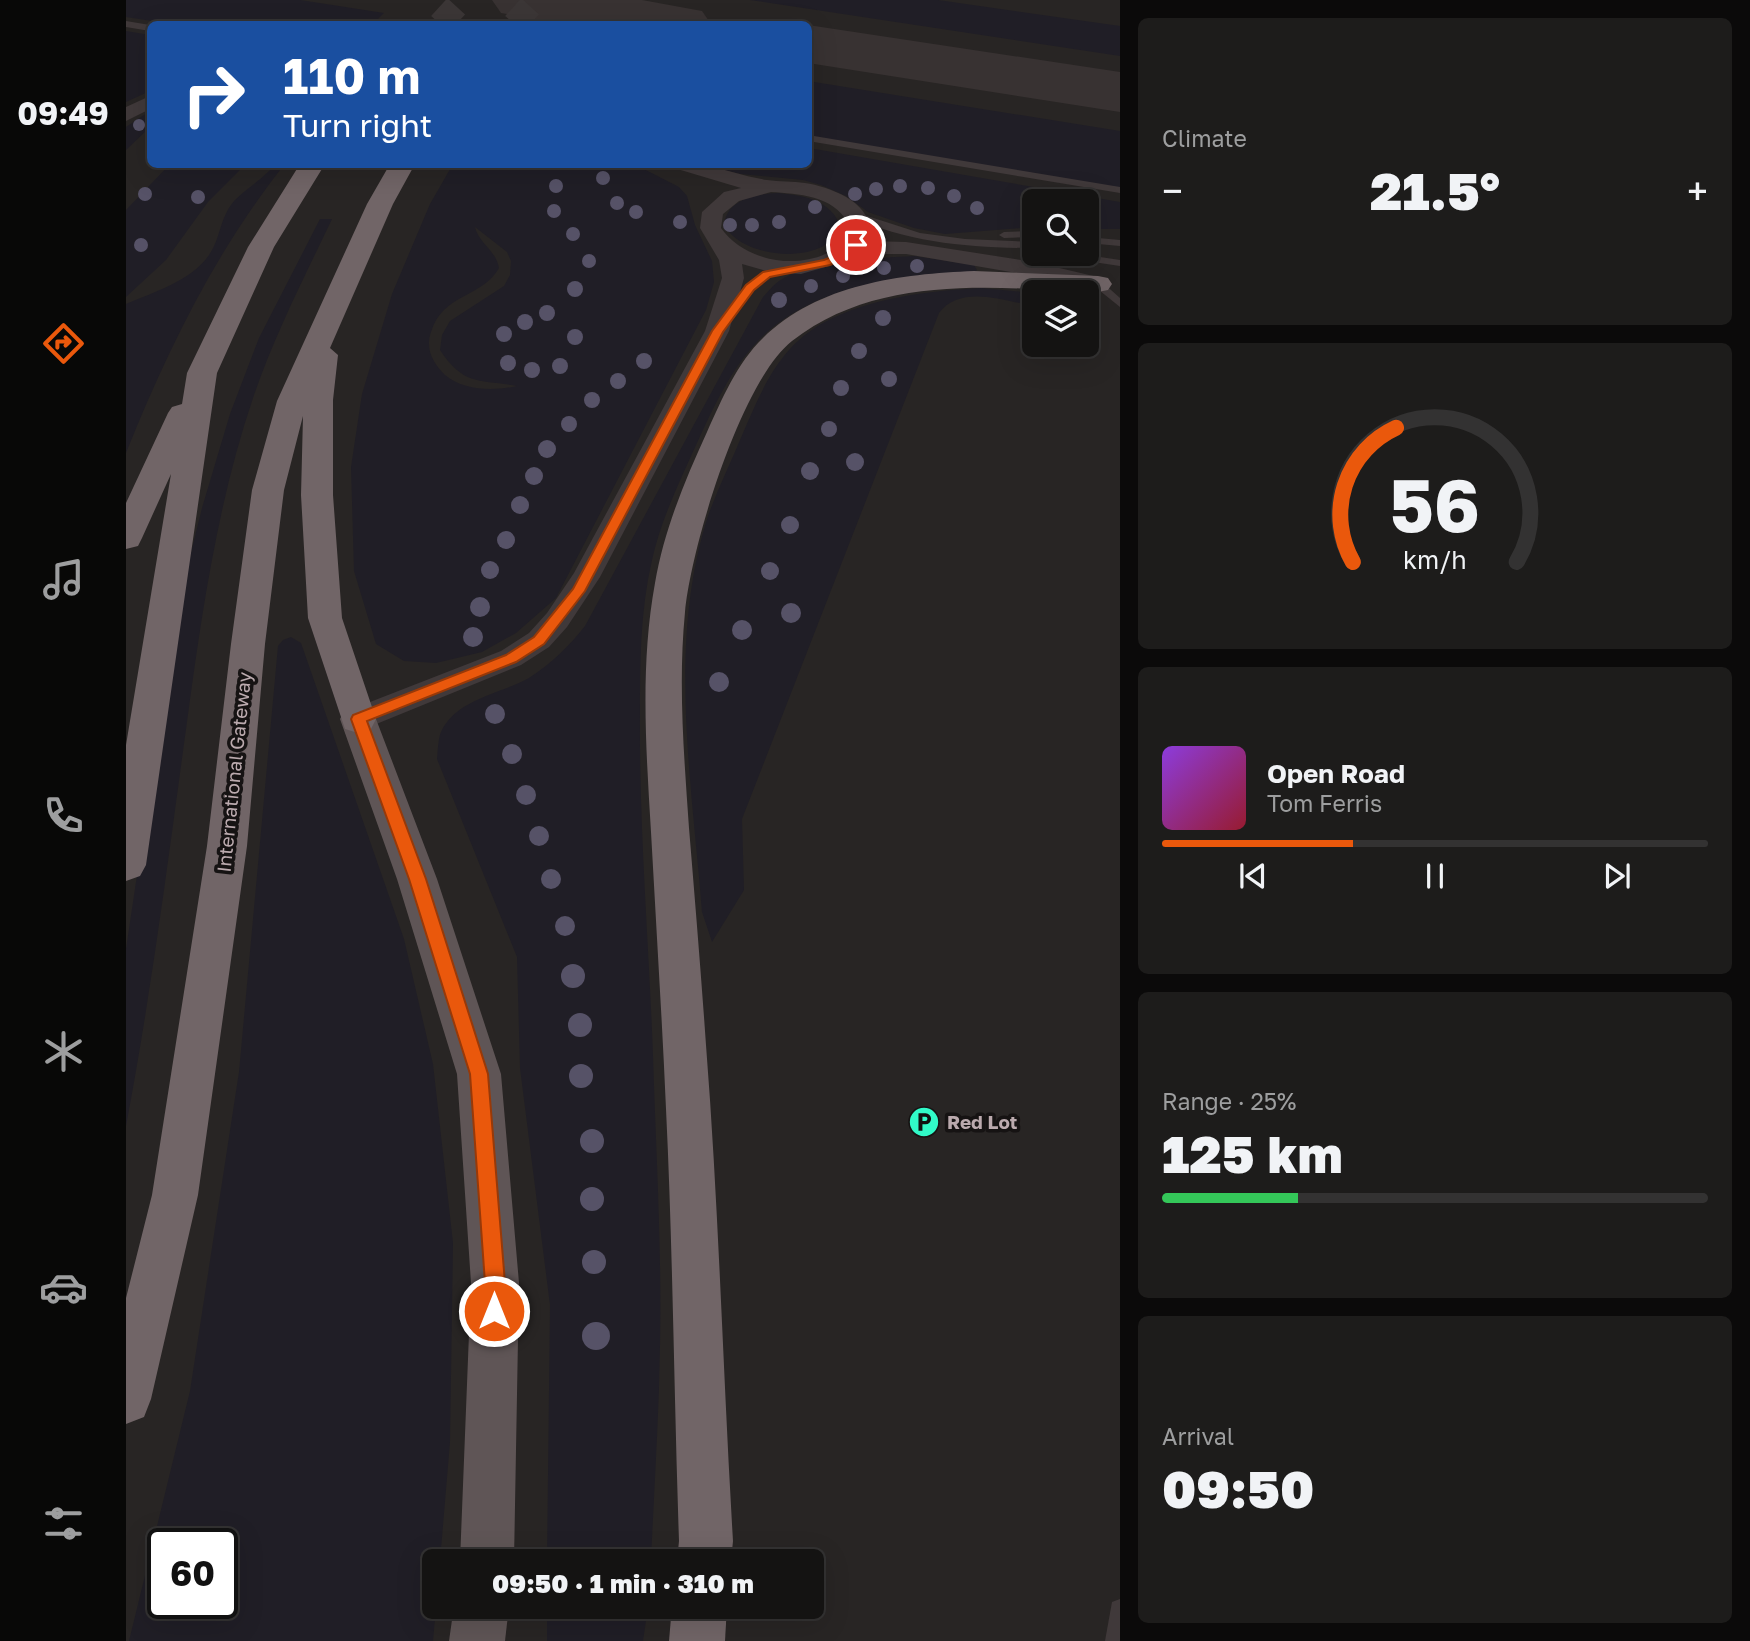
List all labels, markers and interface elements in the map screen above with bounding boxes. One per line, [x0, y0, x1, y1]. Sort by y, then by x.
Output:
text: 110 m [283, 46, 420, 105]
icon: right [168, 49, 259, 140]
text: 09:49 [17, 94, 109, 132]
text: Turn right [283, 106, 432, 144]
text: Climate [1162, 124, 1247, 152]
text: 21.5° [1370, 159, 1500, 221]
text: − [1162, 168, 1183, 213]
text: + [1687, 168, 1708, 213]
map controls [1022, 189, 1099, 357]
button: search [1022, 189, 1099, 266]
pin [826, 215, 886, 275]
icon: arrive [837, 226, 875, 264]
button: layers [1022, 280, 1099, 357]
icon: directions [39, 319, 88, 368]
text: 56 [1390, 461, 1480, 548]
text: km/h [1403, 544, 1467, 575]
icon: music [39, 555, 88, 604]
street label: International Gateway [212, 670, 256, 873]
text: Open Road [1267, 758, 1405, 789]
text: Tom Ferris [1267, 789, 1382, 817]
icon: phone [39, 791, 88, 840]
icon: previous [1234, 857, 1272, 895]
icon: pause [1416, 857, 1454, 895]
icon: next [1598, 857, 1636, 895]
icon: climate [39, 1027, 88, 1076]
text: Range · 25% [1162, 1087, 1296, 1115]
parking icon: Red Lot [907, 1105, 941, 1139]
place label: Red Lot [947, 1110, 1018, 1133]
text: 125 km [1162, 1122, 1343, 1184]
icon: car [39, 1263, 88, 1312]
position arrow [457, 1274, 531, 1348]
text: Arrival [1162, 1422, 1234, 1450]
text: 09:50 [1162, 1457, 1314, 1519]
icon: filters [39, 1499, 88, 1548]
speed limit sign: 60 [147, 1528, 238, 1619]
text: 09:50 · 1 min · 310 m [492, 1568, 754, 1599]

